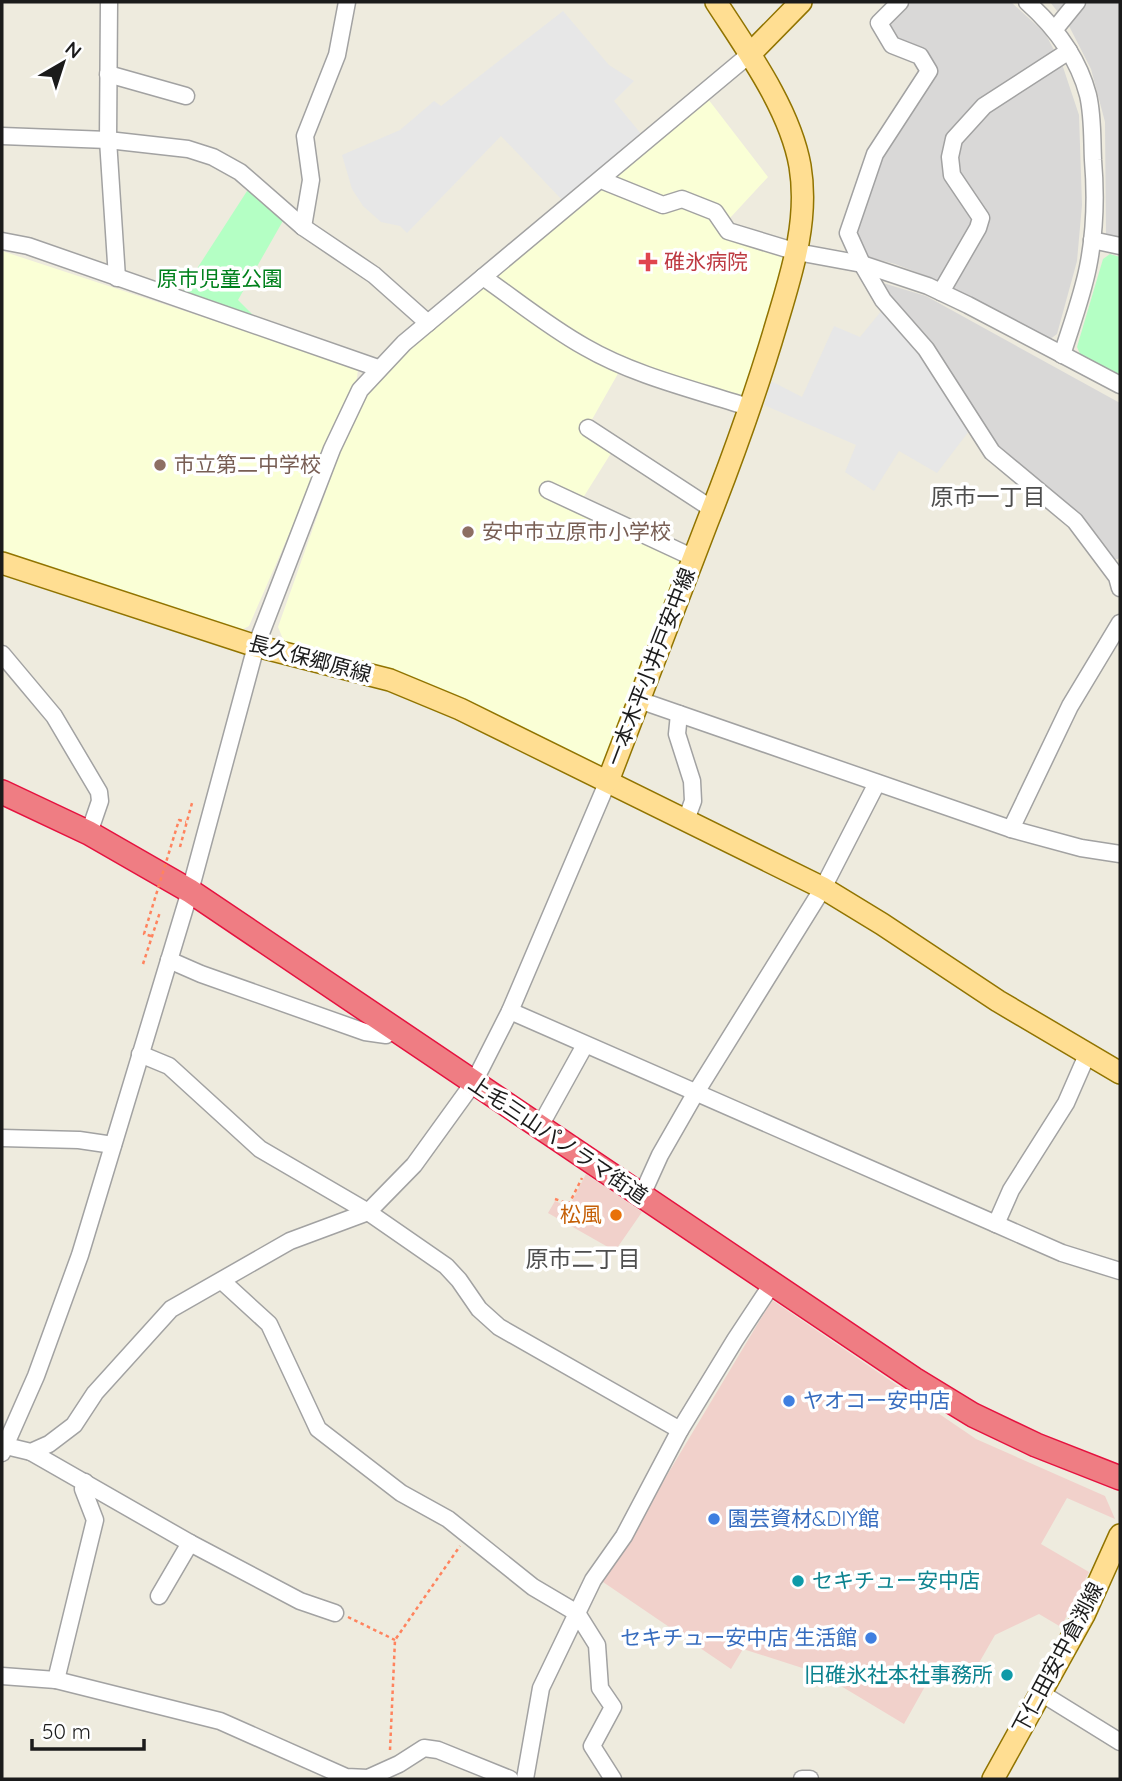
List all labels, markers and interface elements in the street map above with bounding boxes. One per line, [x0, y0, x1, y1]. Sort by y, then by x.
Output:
north arrow [28, 28, 98, 98]
text: N [61, 36, 87, 64]
place label: 碓氷病院 [664, 248, 748, 274]
marker: 碓氷病院 [638, 252, 658, 272]
park label: 原市児童公園 [157, 265, 283, 291]
place label: 市立第二中学校 [174, 451, 321, 477]
marker: 市立第二中学校 [152, 457, 168, 473]
district label: 原市一丁目 [931, 482, 1046, 511]
place label: 安中市立原市小学校 [482, 518, 671, 544]
marker: 安中市立原市小学校 [460, 524, 476, 540]
street label: 一本木平小井戸安中線 [600, 564, 700, 769]
street label: 長久保郷原線 [246, 629, 374, 687]
street label: 上毛三山パノラマ街道 [464, 1070, 653, 1209]
place label: 松風 [560, 1201, 602, 1227]
marker: 松風 [608, 1207, 624, 1223]
district label: 原市二丁目 [526, 1244, 641, 1273]
place label: ヤオコー安中店 [803, 1387, 950, 1413]
marker: ヤオコー安中店 [781, 1393, 797, 1409]
place label: 園芸資材&DIY館 [728, 1505, 879, 1531]
marker: 園芸資材&DIY館 [706, 1511, 722, 1527]
place label: セキチュー安中店 [812, 1567, 980, 1593]
marker: セキチュー安中店 [790, 1573, 806, 1589]
street label: 下仁田安中倉渕線 [1006, 1577, 1108, 1738]
place label: セキチュー安中店 生活館 [620, 1624, 857, 1650]
marker: セキチュー安中店 生活館 [863, 1630, 879, 1646]
place label: 旧碓氷社本社事務所 [804, 1661, 993, 1687]
marker: 旧碓氷社本社事務所 [999, 1667, 1015, 1683]
scale bar [32, 1708, 144, 1752]
text: 50 m [42, 1718, 91, 1744]

